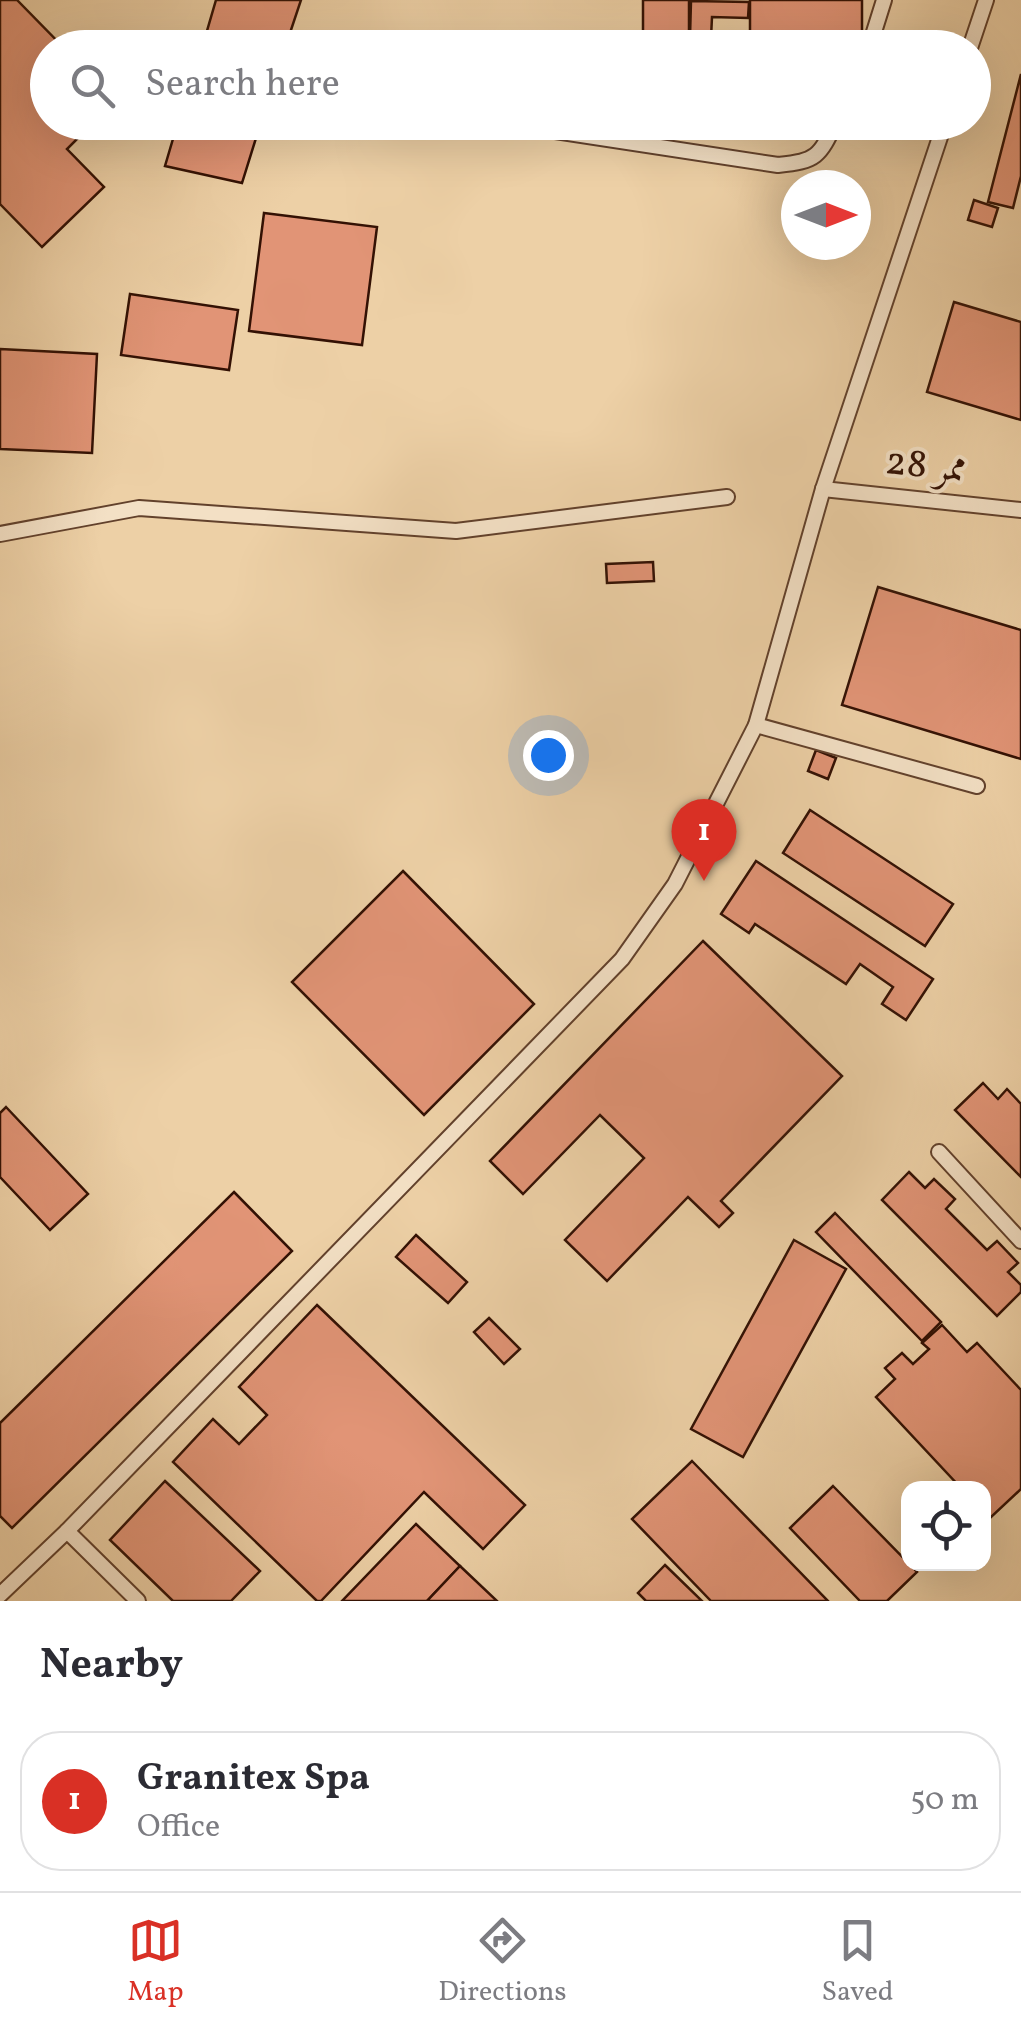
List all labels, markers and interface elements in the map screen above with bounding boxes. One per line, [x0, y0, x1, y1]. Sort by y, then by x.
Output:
search box [30, 30, 991, 140]
icon: search [65, 58, 120, 113]
text: Search here [145, 59, 340, 112]
north arrow [781, 170, 871, 260]
street label: ممر 28 [882, 435, 970, 499]
your location [523, 730, 574, 781]
pin: 1 [672, 798, 736, 881]
map controls [901, 1481, 991, 1571]
button: locate [901, 1481, 991, 1571]
text: Nearby [40, 1637, 183, 1696]
text: Granitex Spa [137, 1753, 370, 1806]
text: 1 [68, 1779, 81, 1823]
text: 50 m [910, 1779, 979, 1823]
text: Office [137, 1806, 220, 1850]
tab: Map [127, 1913, 183, 2012]
tab: Directions [438, 1913, 567, 2012]
tab: Saved [821, 1913, 894, 2012]

